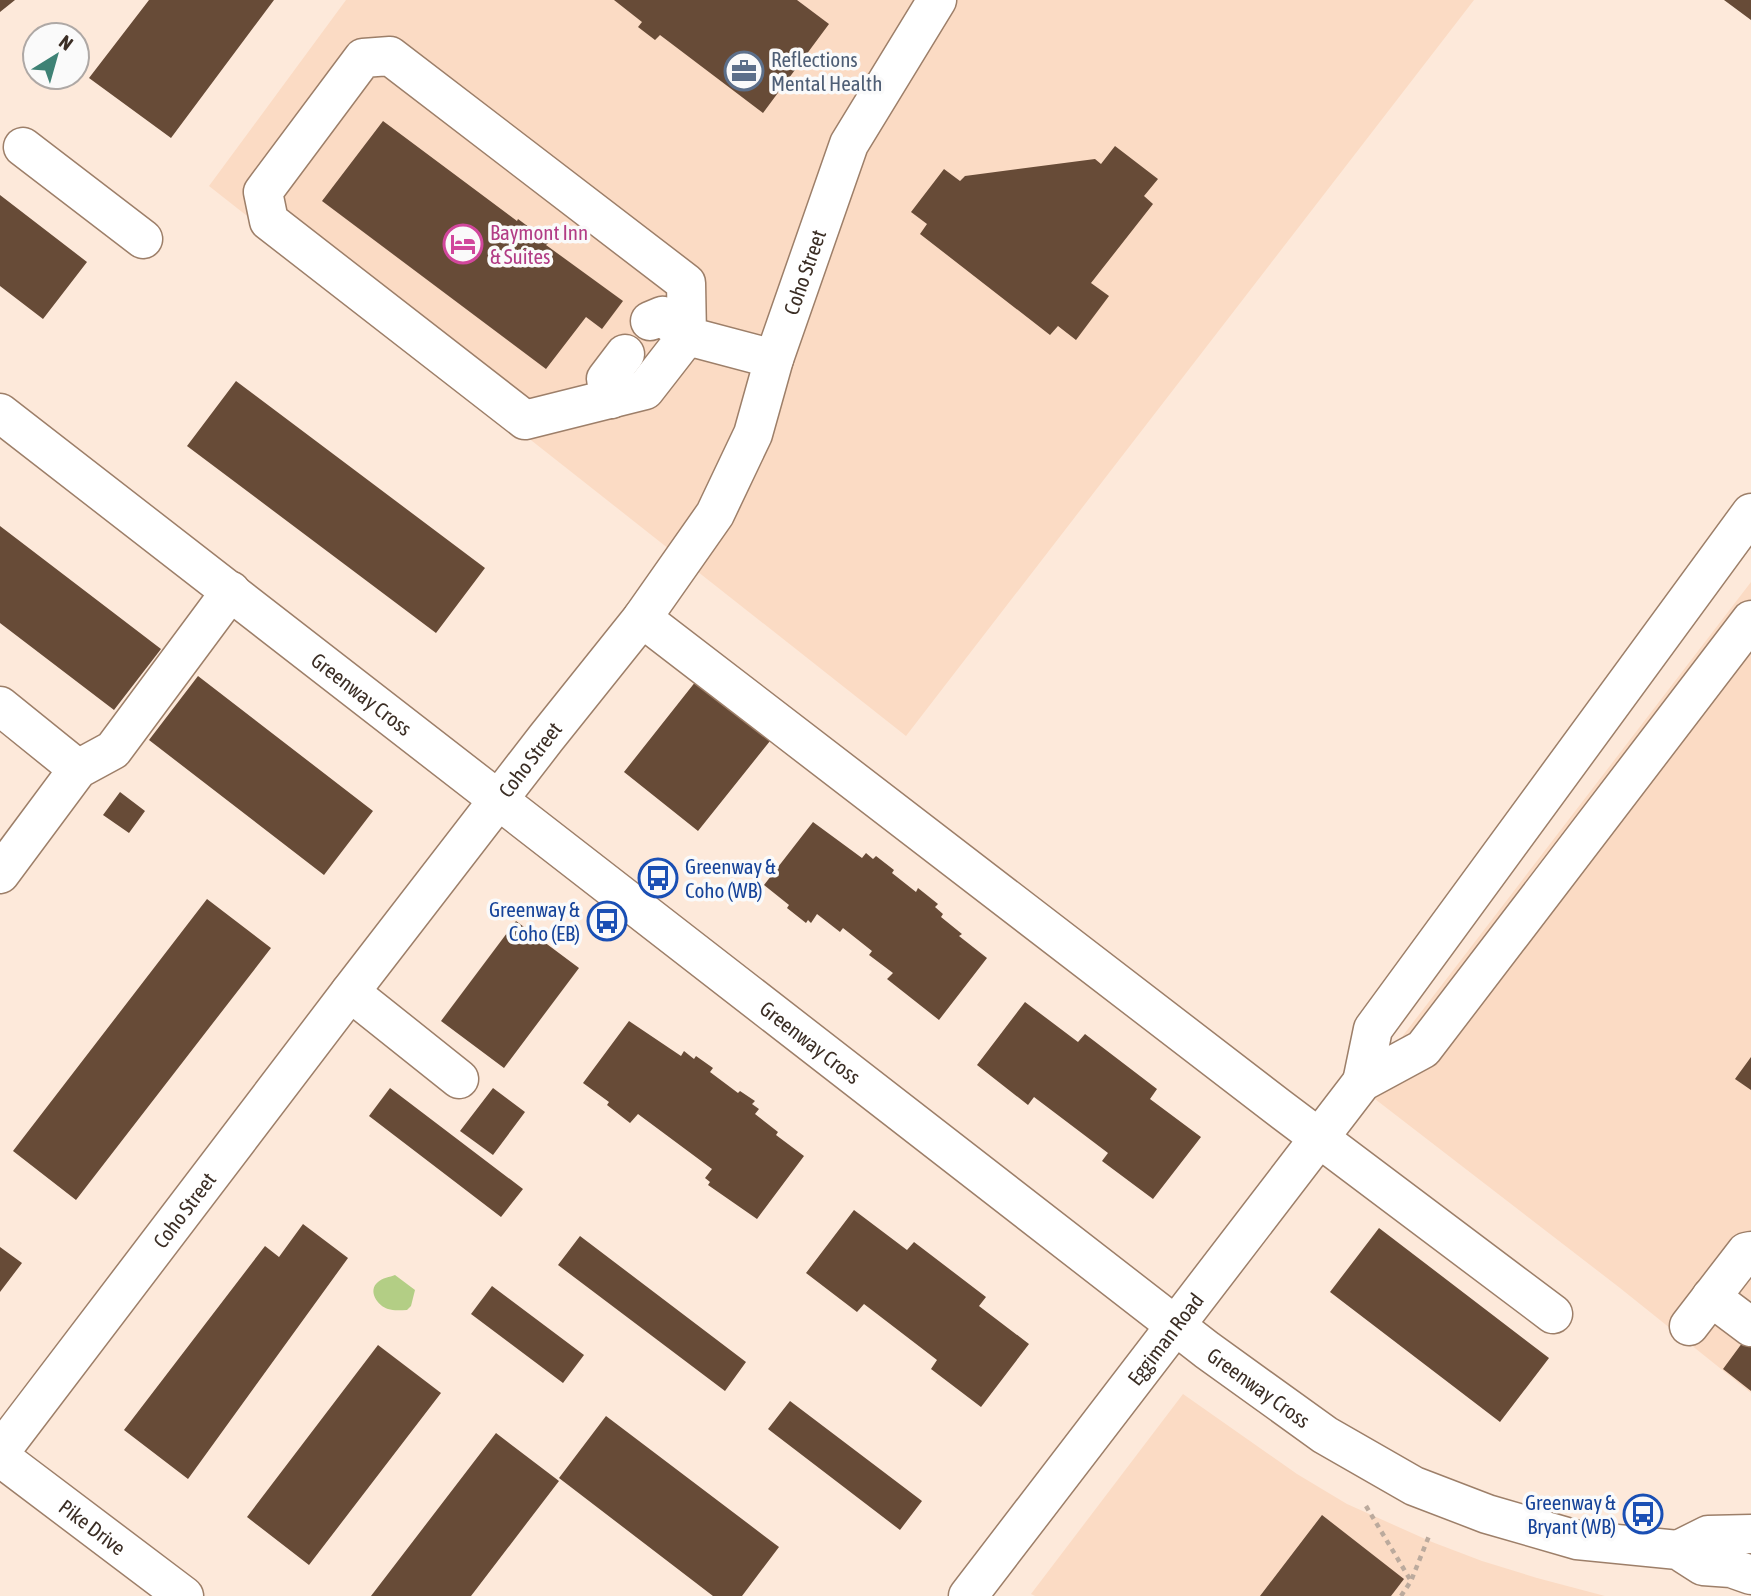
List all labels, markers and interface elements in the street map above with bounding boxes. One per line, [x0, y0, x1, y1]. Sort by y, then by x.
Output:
north arrow [21, 21, 91, 91]
text: N [55, 30, 77, 55]
place label: Reflections Mental Health [771, 47, 882, 95]
office icon: Reflections Mental Health [723, 50, 765, 92]
place label: Baymont Inn & Suites [490, 220, 588, 268]
hotel icon: Baymont Inn & Suites [442, 223, 484, 265]
street label: Coho Street [778, 226, 830, 318]
street label: Greenway Cross [307, 647, 417, 740]
street label: Coho Street [493, 717, 566, 802]
place label: Greenway & Coho (WB) [685, 854, 776, 902]
bus stop icon: Greenway & Coho (WB) [637, 857, 679, 899]
place label: Greenway & Coho (EB) [489, 897, 580, 945]
bus stop icon: Greenway & Coho (EB) [586, 900, 628, 942]
street label: Greenway Cross [755, 996, 865, 1089]
street label: Coho Street [148, 1168, 220, 1253]
street label: Eggiman Road [1122, 1288, 1208, 1390]
street label: Greenway Cross [1203, 1342, 1315, 1432]
place label: Greenway & Bryant (WB) [1525, 1490, 1616, 1538]
bus stop icon: Greenway & Bryant (WB) [1622, 1493, 1664, 1535]
street label: Pike Drive [55, 1494, 130, 1560]

